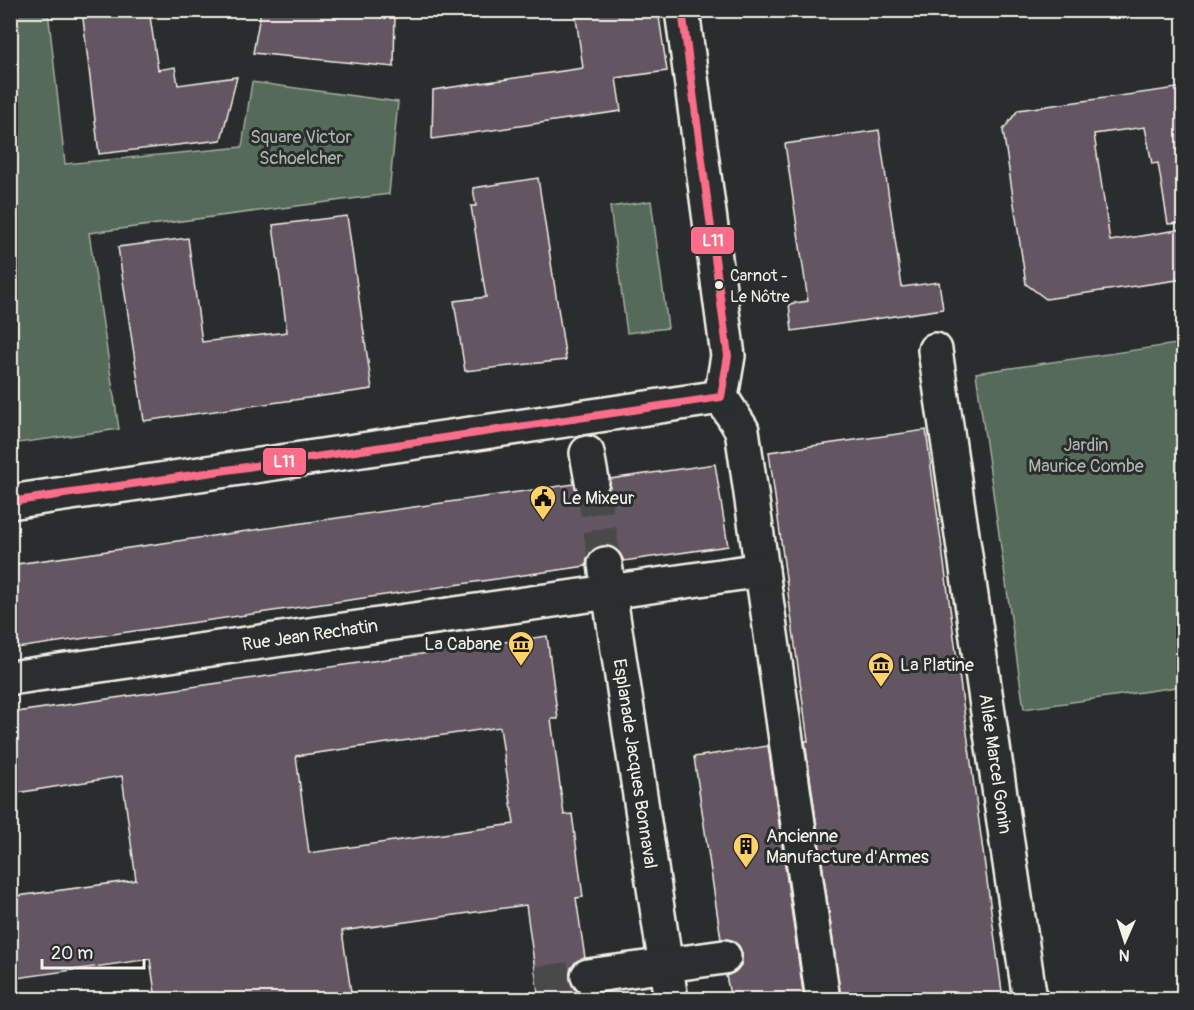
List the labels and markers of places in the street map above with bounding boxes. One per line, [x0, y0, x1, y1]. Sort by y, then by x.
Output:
place label: Carnot - Le Nôtre [730, 266, 790, 307]
marker: Carnot - Le Nôtre [713, 279, 725, 291]
public building icon: Le Mixeur [528, 483, 558, 521]
place label: Le Mixeur [562, 487, 635, 510]
museum icon: La Cabane [506, 629, 536, 667]
place label: La Cabane [424, 633, 502, 656]
museum icon: La Platine [866, 650, 896, 688]
place label: La Platine [900, 654, 974, 677]
place label: Ancienne Manufacture d'Armes [766, 825, 929, 869]
building icon: Ancienne Manufacture d'Armes [731, 831, 761, 869]

